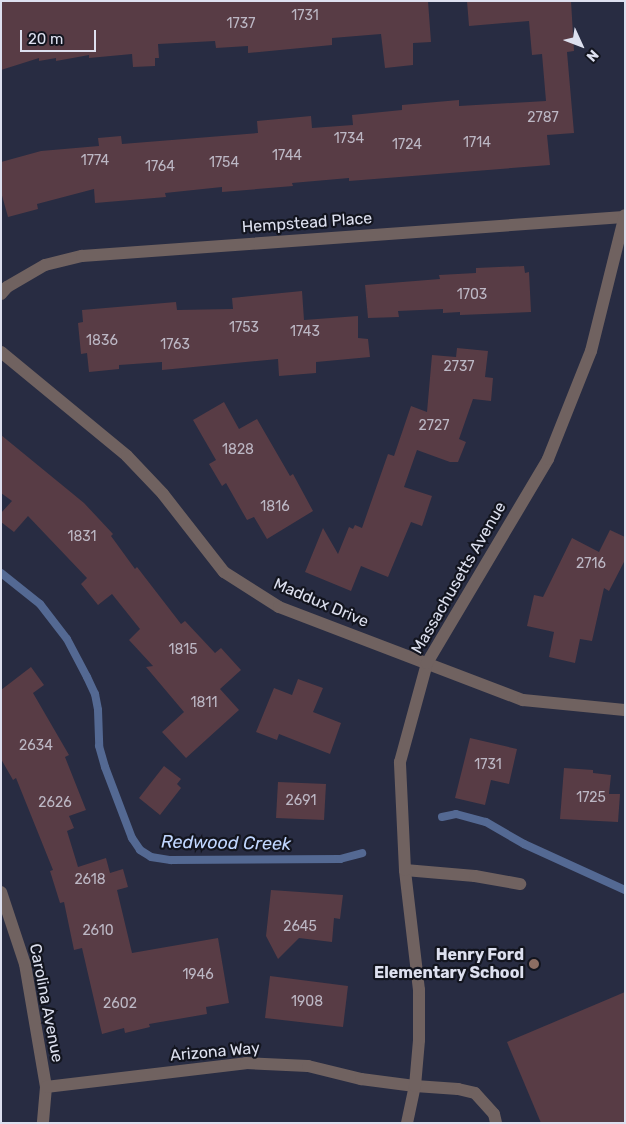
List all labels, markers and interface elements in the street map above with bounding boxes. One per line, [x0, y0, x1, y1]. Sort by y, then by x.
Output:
house number: 1731 [291, 8, 319, 24]
house number: 1737 [227, 16, 255, 32]
scale bar [22, 20, 99, 52]
north arrow [556, 20, 606, 70]
text: 20 m [28, 30, 63, 48]
text: N [583, 46, 602, 65]
house number: 2787 [527, 110, 559, 126]
house number: 1734 [334, 131, 364, 147]
house number: 1714 [463, 135, 491, 151]
house number: 1724 [392, 137, 422, 153]
house number: 1744 [272, 148, 302, 164]
house number: 1774 [81, 153, 109, 169]
house number: 1754 [209, 155, 239, 171]
house number: 1764 [145, 159, 175, 175]
street label: Hempstead Place [241, 209, 373, 237]
house number: 1703 [457, 287, 487, 303]
house number: 1753 [229, 320, 259, 336]
house number: 1743 [290, 324, 320, 340]
house number: 1836 [86, 333, 118, 349]
house number: 1763 [160, 337, 190, 353]
house number: 2737 [444, 359, 474, 375]
house number: 2727 [419, 418, 449, 434]
house number: 1828 [222, 442, 254, 458]
street label: Massachusetts Avenue [408, 498, 510, 658]
house number: 1816 [260, 499, 290, 515]
house number: 1831 [67, 529, 97, 545]
house number: 2716 [576, 556, 606, 572]
street label: Maddux Drive [271, 574, 371, 632]
house number: 1815 [168, 642, 198, 658]
house number: 1811 [191, 695, 217, 711]
house number: 2634 [19, 738, 53, 754]
house number: 1731 [474, 757, 502, 773]
house number: 1725 [576, 790, 606, 806]
house number: 2691 [286, 793, 316, 809]
house number: 2626 [38, 795, 72, 811]
water label: Redwood Creek [161, 831, 291, 855]
house number: 2618 [74, 872, 106, 888]
house number: 2645 [283, 919, 317, 935]
house number: 2610 [82, 923, 114, 939]
street label: Carolina Avenue [25, 942, 67, 1064]
place label: Henry Ford Elementary School [374, 945, 524, 983]
marker: Henry Ford Elementary School [528, 958, 540, 970]
house number: 1946 [182, 967, 214, 983]
house number: 1908 [291, 994, 323, 1010]
house number: 2602 [103, 996, 137, 1012]
street label: Arizona Way [169, 1039, 261, 1065]

